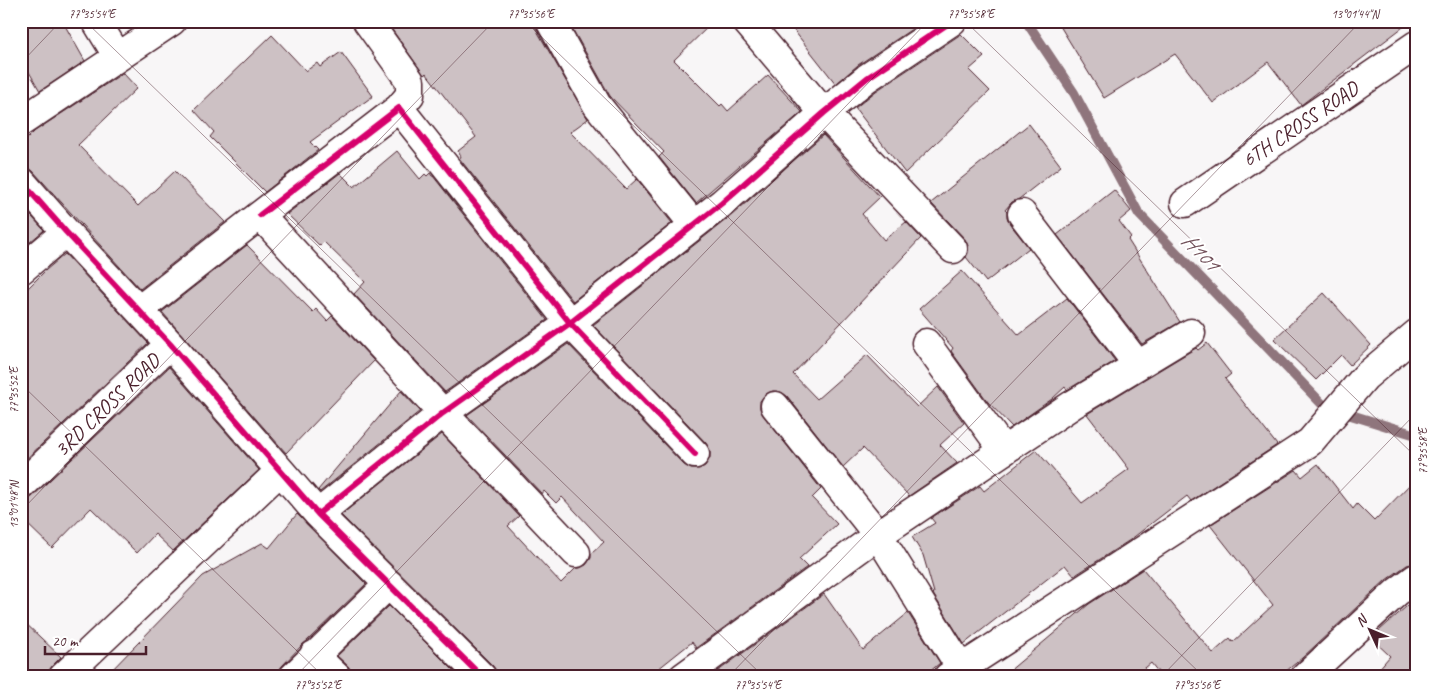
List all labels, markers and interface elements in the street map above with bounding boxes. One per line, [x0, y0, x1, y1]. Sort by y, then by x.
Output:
text: 77°35'54"E [69, 6, 117, 22]
text: 77°35'56"E [508, 6, 556, 22]
text: 77°35'58"E [948, 6, 996, 22]
text: 13°01'44"N [1331, 6, 1380, 22]
street label: 6TH CROSS ROAD [1237, 74, 1365, 173]
water label: H101 [1176, 227, 1228, 280]
street label: 3RD CROSS ROAD [49, 347, 167, 462]
text: 77°35'52"E [6, 365, 22, 413]
text: 77°35'58"E [1415, 426, 1431, 474]
text: 13°01'48"N [6, 480, 22, 529]
north arrow [1344, 606, 1394, 656]
text: N [1352, 611, 1372, 630]
scale bar [45, 623, 146, 655]
text: 20 m [52, 632, 79, 651]
text: 77°35'52"E [295, 677, 343, 693]
text: 77°35'54"E [735, 677, 783, 693]
text: 77°35'56"E [1174, 677, 1222, 693]

